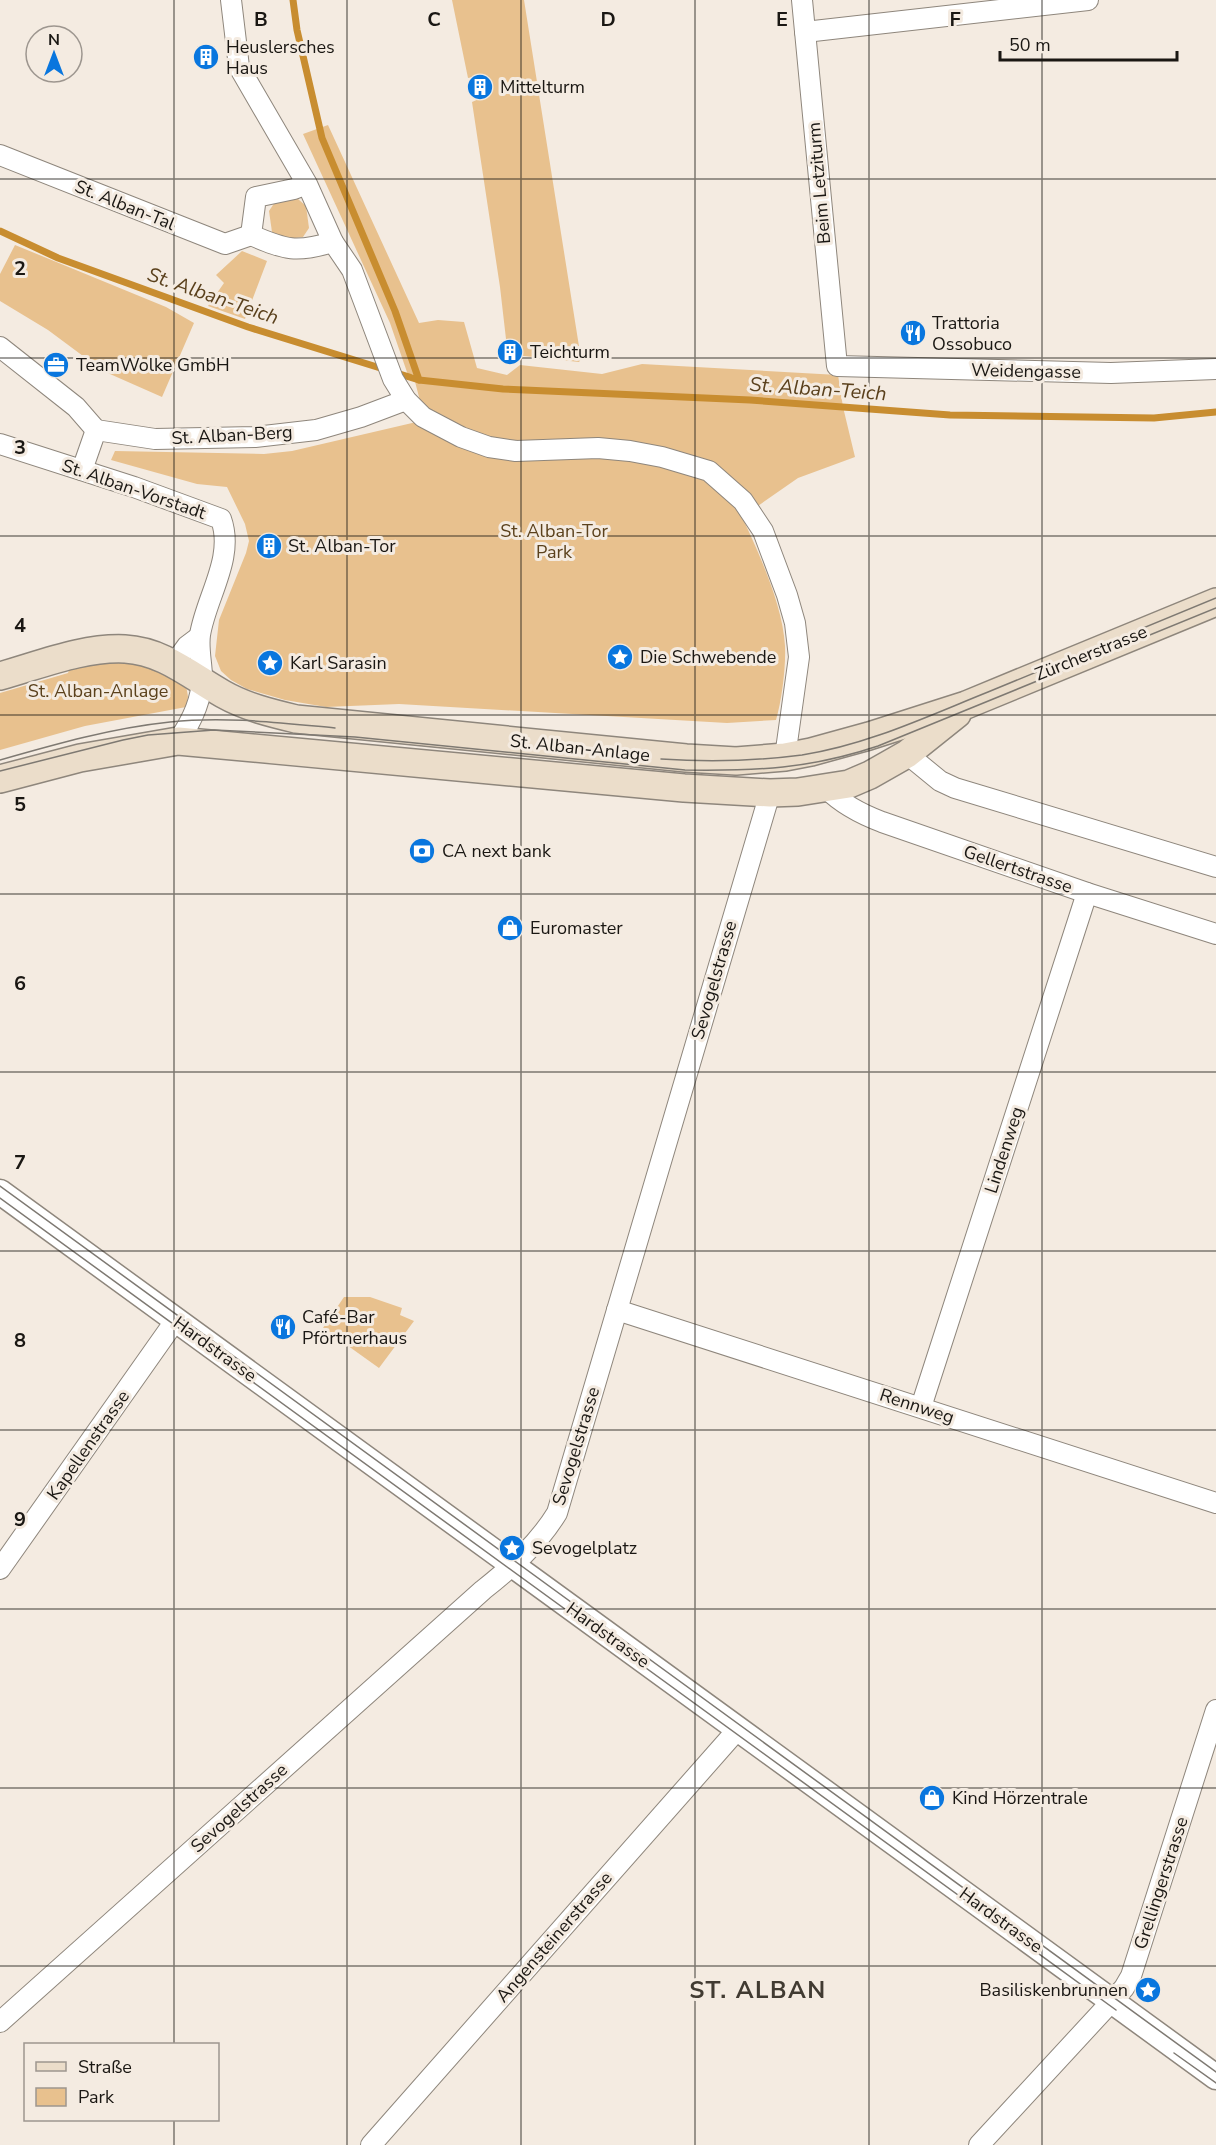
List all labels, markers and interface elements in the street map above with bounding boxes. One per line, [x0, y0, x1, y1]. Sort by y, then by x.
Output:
text: B [254, 6, 268, 33]
text: C [427, 6, 441, 33]
text: D [600, 6, 616, 33]
text: E [776, 6, 788, 33]
text: F [949, 6, 961, 33]
north arrow [24, 24, 84, 84]
scale bar [1000, 24, 1177, 62]
text: N [48, 29, 60, 51]
text: 50 m [1009, 33, 1051, 57]
place label: Heuslersches Haus [226, 35, 335, 80]
building icon: Heuslersches Haus [191, 42, 221, 72]
building icon: Mittelturm [465, 72, 495, 102]
place label: Mittelturm [500, 75, 585, 99]
street label: Beim Letziturm [802, 121, 836, 245]
street label: St. Alban-Tal [71, 174, 179, 236]
text: 2 [14, 255, 26, 282]
water label: St. Alban-Teich [144, 261, 282, 331]
place label: Trattoria Ossobuco [932, 311, 1012, 356]
restaurant icon: Trattoria Ossobuco [898, 318, 928, 348]
building icon: Teichturm [495, 337, 525, 367]
place label: Teichturm [530, 340, 610, 364]
office icon: TeamWolke GmbH [41, 350, 71, 380]
place label: TeamWolke GmbH [76, 353, 230, 377]
street label: Weidengasse [971, 358, 1081, 384]
water label: St. Alban-Teich [749, 371, 887, 407]
street label: St. Alban-Berg [171, 420, 293, 450]
text: 3 [14, 434, 26, 461]
street label: St. Alban-Vorstadt [59, 453, 210, 525]
park label: St. Alban-Tor Park [500, 519, 608, 564]
building icon: St. Alban-Tor [254, 531, 284, 561]
place label: St. Alban-Tor [288, 534, 396, 558]
text: 4 [14, 612, 26, 639]
street label: Zürcherstrasse [1031, 620, 1151, 686]
place icon: Die Schwebende [605, 642, 635, 672]
place label: Die Schwebende [640, 645, 776, 669]
place icon: Karl Sarasin [255, 648, 285, 678]
place label: Karl Sarasin [290, 651, 387, 675]
park label: St. Alban-Anlage [28, 679, 168, 703]
street label: St. Alban-Anlage [509, 729, 651, 767]
text: 5 [14, 791, 26, 818]
bank icon: CA next bank [407, 836, 437, 866]
place label: CA next bank [442, 839, 552, 863]
street label: Gellertstrasse [960, 839, 1076, 899]
shop icon: Euromaster [495, 913, 525, 943]
place label: Euromaster [530, 916, 623, 940]
street label: Sevogelstrasse [686, 918, 742, 1042]
text: 6 [14, 970, 26, 997]
street label: Lindenweg [979, 1104, 1029, 1196]
text: 7 [14, 1149, 26, 1176]
place label: Café-Bar Pförtnerhaus [302, 1305, 407, 1350]
street label: Hardstrasse [168, 1311, 262, 1387]
restaurant icon: Café-Bar Pförtnerhaus [268, 1312, 298, 1342]
text: 8 [14, 1327, 26, 1354]
street label: Rennweg [877, 1383, 957, 1429]
street label: Sevogelstrasse [547, 1384, 605, 1508]
street label: Kapellenstrasse [41, 1385, 135, 1505]
text: 9 [14, 1506, 26, 1533]
place icon: Sevogelplatz [497, 1533, 527, 1563]
place label: Sevogelplatz [532, 1536, 637, 1560]
street label: Hardstrasse [561, 1597, 655, 1673]
street label: Sevogelstrasse [185, 1758, 293, 1858]
shop icon: Kind Hörzentrale [917, 1783, 947, 1813]
place label: Kind Hörzentrale [952, 1786, 1088, 1810]
street label: Grellingerstrasse [1128, 1814, 1194, 1952]
street label: Angensteinerstrasse [490, 1866, 618, 2008]
street label: Hardstrasse [954, 1882, 1048, 1958]
district label: ST. ALBAN [689, 1974, 827, 2006]
place icon: Basiliskenbrunnen [1133, 1975, 1163, 2005]
place label: Basiliskenbrunnen [979, 1978, 1128, 2002]
legend [24, 2043, 219, 2121]
text: Straße [78, 2055, 132, 2079]
text: Park [78, 2085, 115, 2109]

